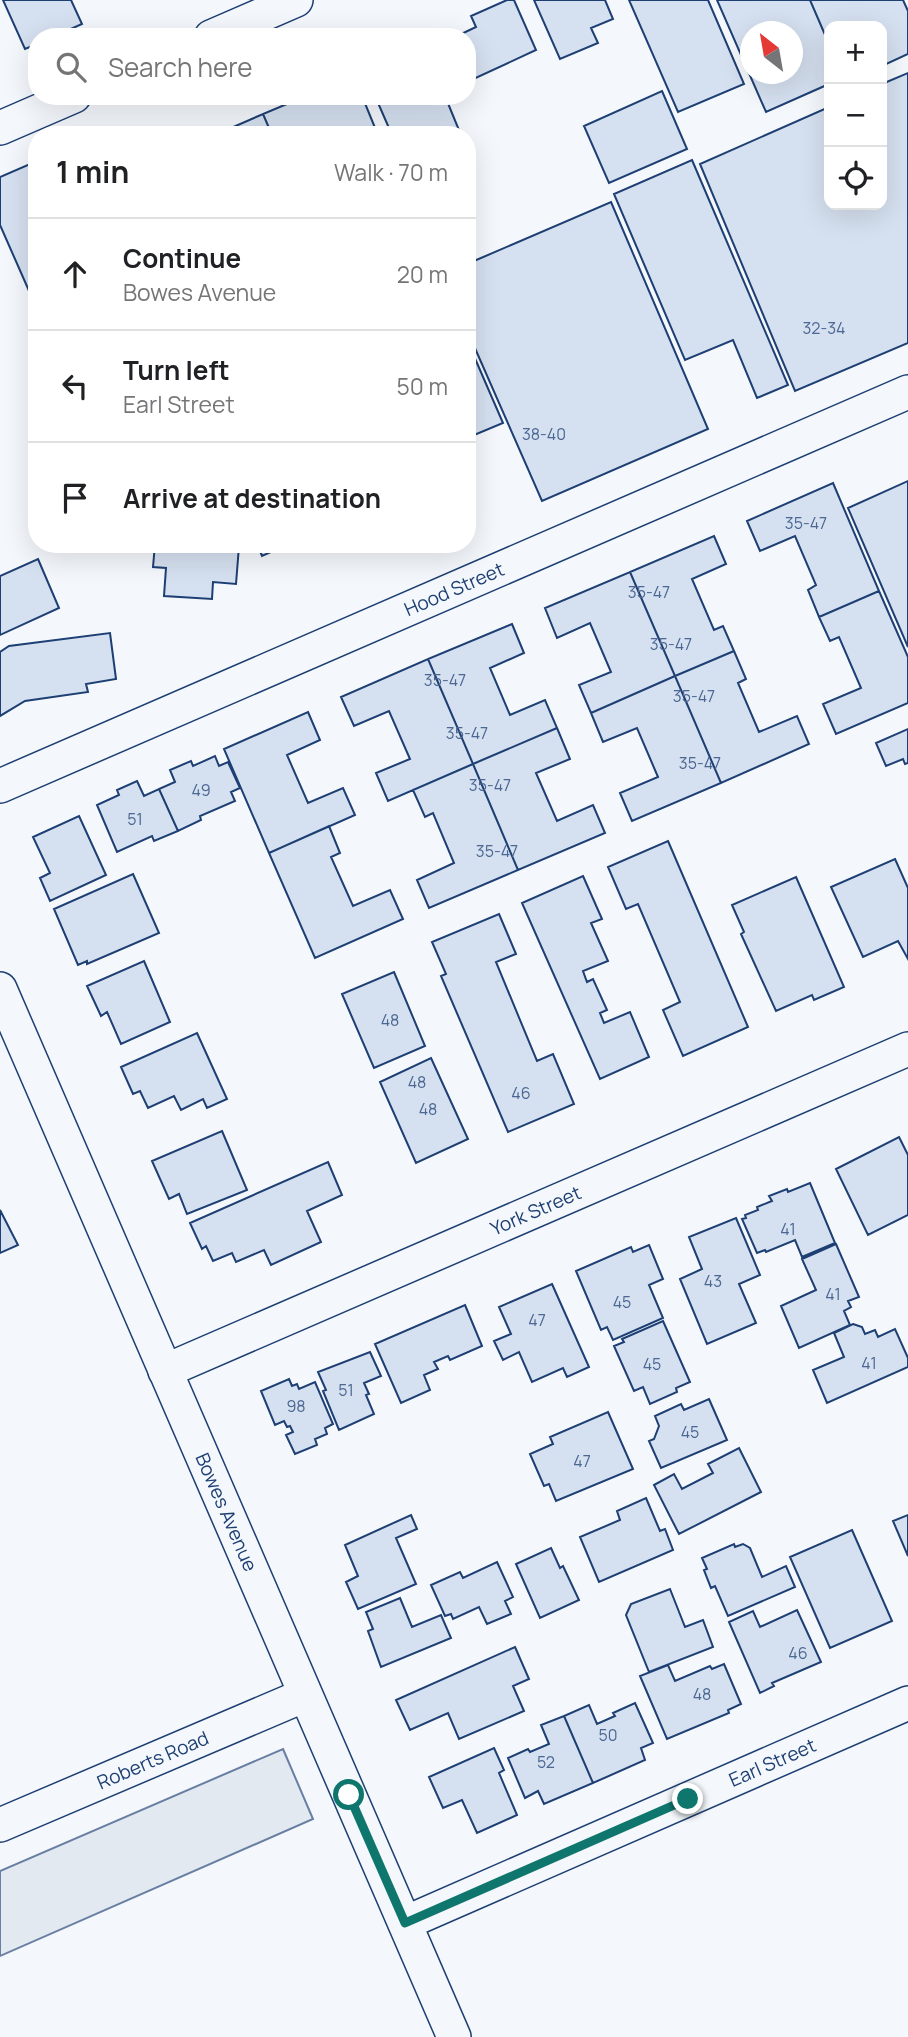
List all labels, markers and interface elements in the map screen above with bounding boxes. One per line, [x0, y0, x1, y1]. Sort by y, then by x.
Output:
north arrow [740, 21, 803, 84]
map controls [824, 21, 887, 210]
button: + [824, 21, 887, 84]
search box [28, 28, 476, 105]
icon: search [52, 48, 90, 86]
text: Search here [108, 49, 253, 85]
button: − [824, 84, 887, 147]
button: locate [824, 147, 887, 210]
text: 1 min [56, 151, 129, 192]
text: Walk · 70 m [334, 156, 448, 188]
text: Continue [123, 240, 241, 276]
icon: ahead [56, 255, 94, 293]
text: 20 m [397, 258, 448, 290]
text: Bowes Avenue [123, 276, 276, 308]
house number: 32-34 [803, 317, 845, 339]
text: Turn left [123, 352, 230, 388]
icon: left [56, 367, 94, 405]
text: 50 m [397, 370, 448, 402]
text: Earl Street [123, 388, 235, 420]
house number: 38-40 [522, 423, 566, 445]
icon: arrive [56, 479, 94, 517]
text: Arrive at destination [123, 480, 381, 516]
house number: 35-47 [785, 512, 827, 534]
street label: Hood Street [400, 556, 508, 622]
house number: 35-47 [628, 581, 670, 603]
house number: 35-47 [650, 633, 692, 655]
house number: 35-47 [424, 669, 466, 691]
house number: 35-47 [673, 685, 715, 707]
house number: 35-47 [446, 722, 488, 744]
house number: 35-47 [679, 752, 721, 774]
house number: 35-47 [469, 774, 511, 796]
house number: 49 [191, 779, 211, 801]
house number: 51 [127, 808, 143, 830]
house number: 35-47 [476, 840, 518, 862]
house number: 48 [381, 1009, 399, 1031]
house number: 48 [408, 1071, 426, 1093]
house number: 46 [511, 1082, 531, 1104]
house number: 48 [419, 1098, 437, 1120]
street label: York Street [486, 1179, 585, 1241]
house number: 41 [780, 1218, 796, 1240]
house number: 43 [704, 1270, 722, 1292]
house number: 41 [825, 1283, 841, 1305]
house number: 45 [613, 1291, 631, 1313]
house number: 47 [528, 1309, 546, 1331]
house number: 41 [861, 1352, 877, 1374]
house number: 45 [643, 1353, 661, 1375]
house number: 51 [338, 1379, 354, 1401]
house number: 98 [286, 1395, 306, 1417]
house number: 45 [681, 1421, 699, 1443]
street label: Bowes Avenue [189, 1449, 264, 1575]
house number: 47 [573, 1450, 591, 1472]
house number: 46 [788, 1642, 808, 1664]
house number: 48 [693, 1683, 711, 1705]
house number: 50 [599, 1724, 618, 1746]
street label: Roberts Road [93, 1725, 213, 1795]
street label: Earl Street [725, 1732, 820, 1793]
house number: 52 [537, 1751, 555, 1773]
route start [333, 1779, 364, 1810]
route end [672, 1783, 703, 1814]

